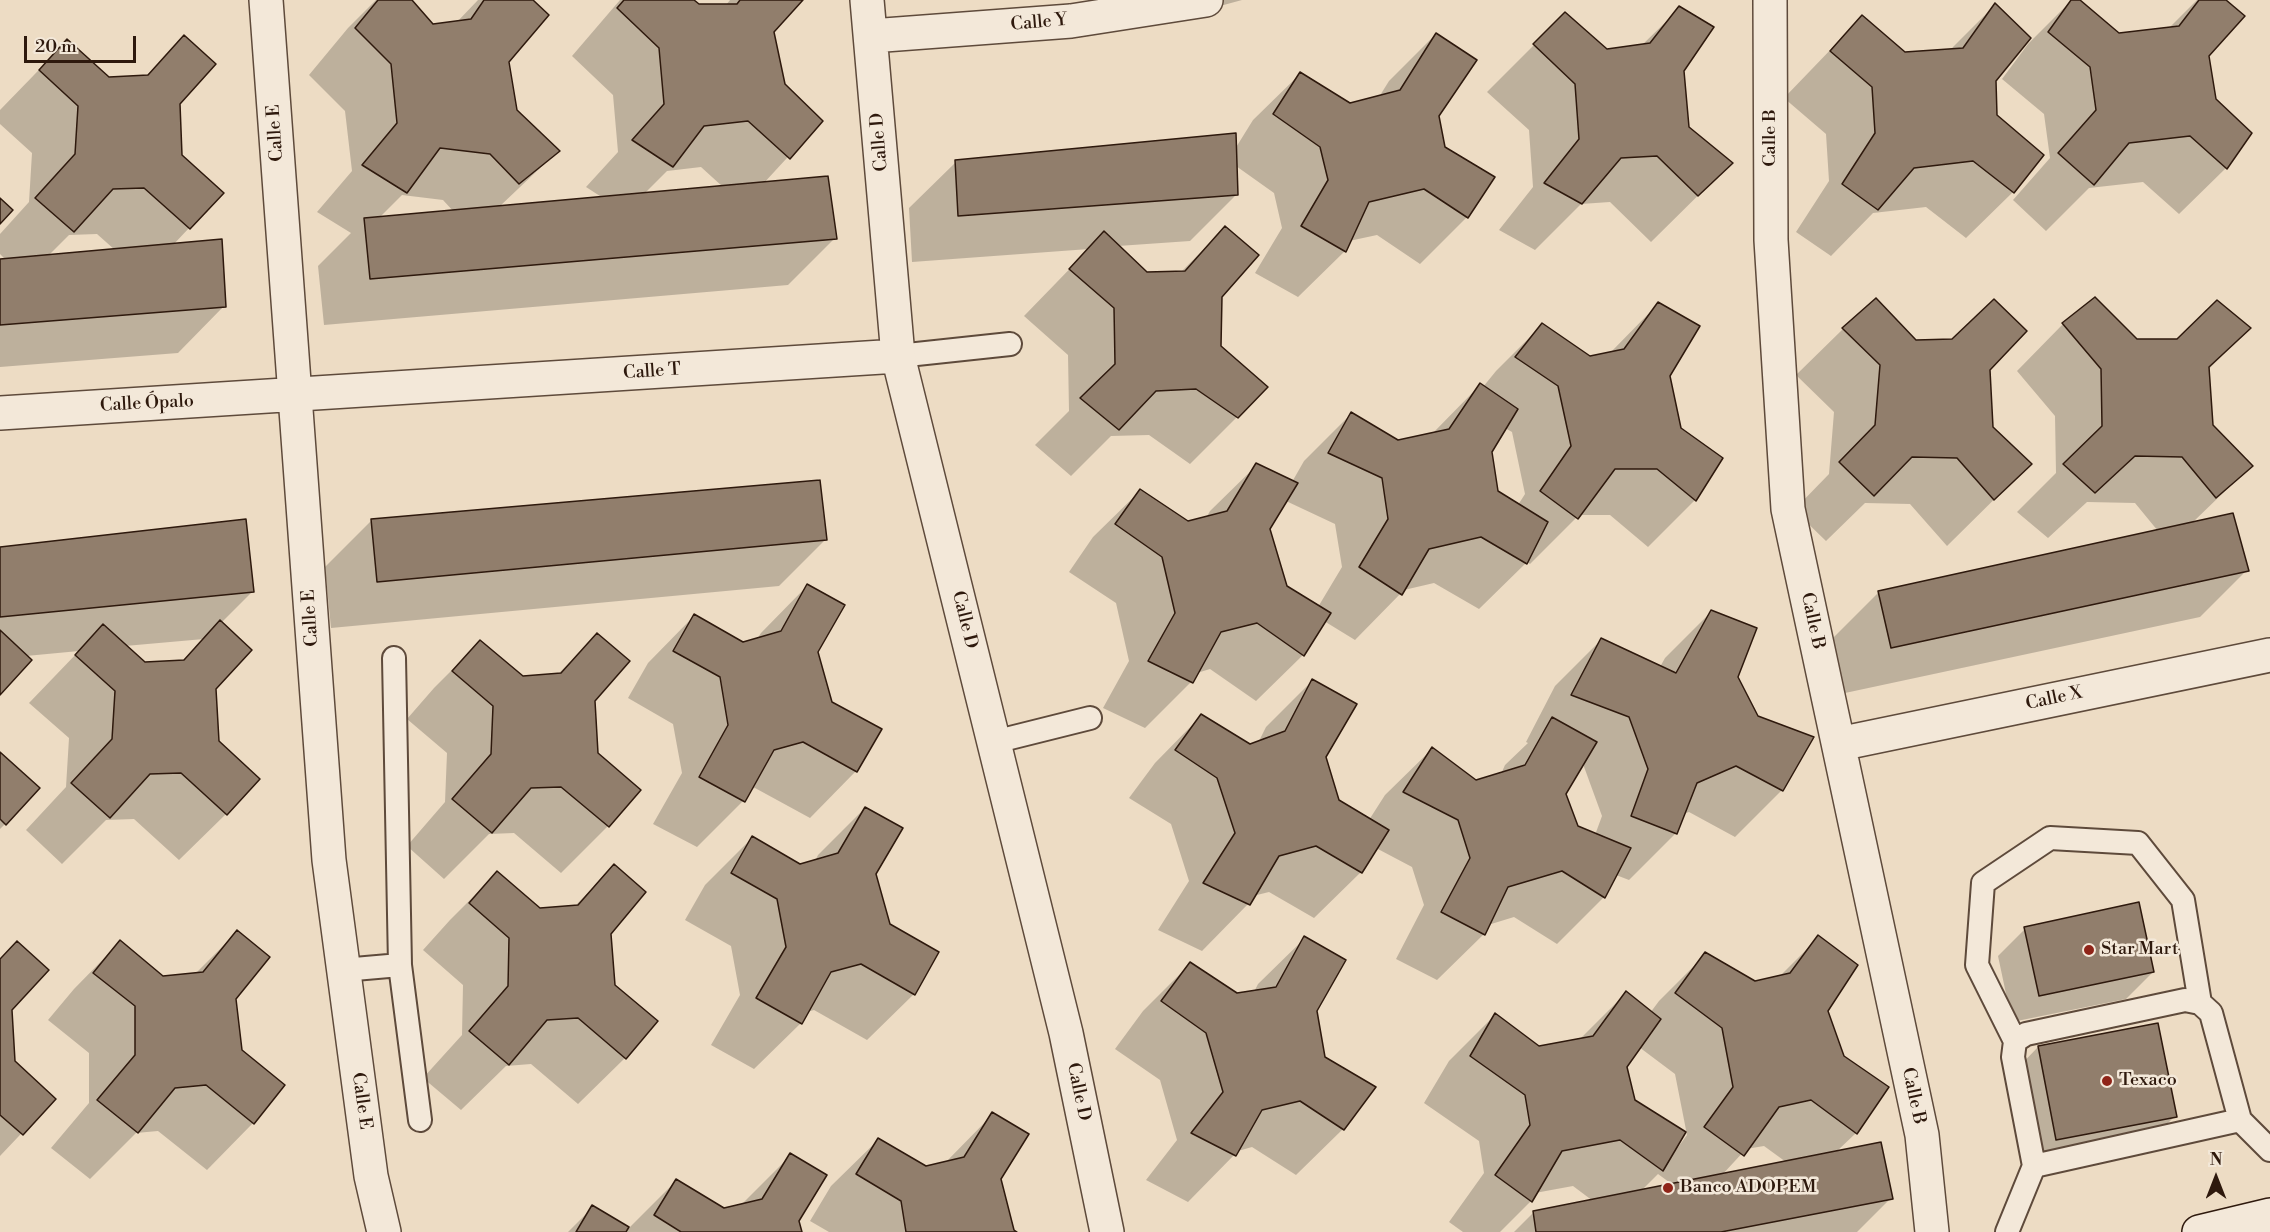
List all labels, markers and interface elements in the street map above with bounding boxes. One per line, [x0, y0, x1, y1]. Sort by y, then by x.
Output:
street label: Calle Y [1010, 10, 1068, 36]
scale bar [27, 24, 140, 62]
text: 20 m [35, 35, 77, 58]
street label: Calle E [263, 104, 289, 162]
street label: Calle B [1760, 109, 1782, 167]
street label: Calle D [867, 112, 893, 172]
street label: Calle T [623, 359, 681, 385]
street label: Calle Ópalo [100, 391, 194, 417]
street label: Calle E [298, 589, 324, 647]
street label: Calle D [946, 589, 982, 651]
street label: Calle B [1795, 591, 1829, 651]
street label: Calle X [2024, 683, 2084, 715]
place label: Star Mart [2101, 939, 2178, 961]
marker: Star Mart [2082, 943, 2096, 957]
street label: Calle D [1061, 1061, 1095, 1123]
street label: Calle B [1896, 1066, 1930, 1126]
place label: Texaco [2119, 1070, 2177, 1092]
street label: Calle E [346, 1071, 376, 1131]
marker: Texaco [2100, 1074, 2114, 1088]
north arrow [2186, 1148, 2246, 1208]
text: N [2210, 1150, 2222, 1170]
place label: Banco ADOPEM [1680, 1177, 1816, 1199]
marker: Banco ADOPEM [1661, 1181, 1675, 1195]

